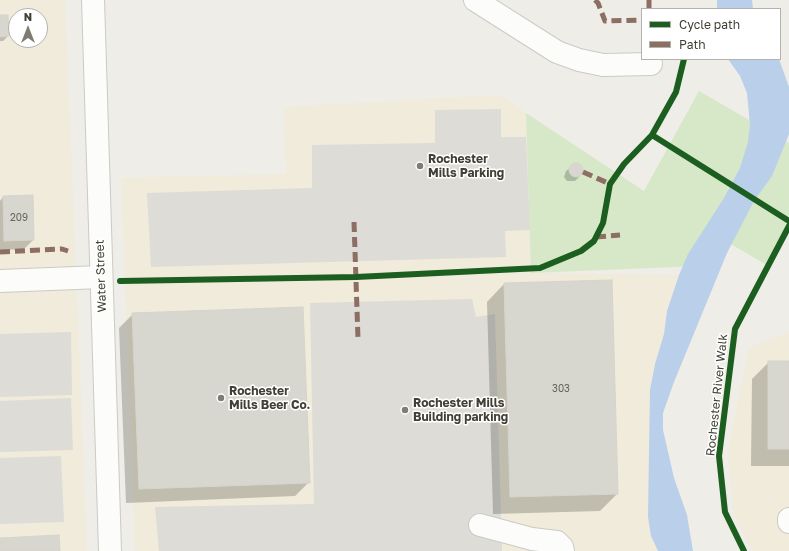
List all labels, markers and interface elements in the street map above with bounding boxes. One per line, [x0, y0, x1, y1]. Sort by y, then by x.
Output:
north arrow [8, 8, 48, 48]
legend [641, 8, 781, 60]
text: N [24, 10, 32, 23]
text: Cycle path [679, 17, 740, 32]
text: Path [679, 37, 706, 52]
place label: Rochester Mills Parking [428, 152, 504, 180]
marker: Rochester Mills Parking [415, 161, 425, 171]
house number: 209 [10, 212, 28, 224]
street label: Water Street [93, 239, 109, 313]
street label: Rochester River Walk [703, 333, 731, 457]
house number: 303 [552, 383, 570, 395]
place label: Rochester Mills Beer Co. [229, 384, 310, 412]
marker: Rochester Mills Beer Co. [216, 393, 226, 403]
place label: Rochester Mills Building parking [413, 396, 508, 424]
marker: Rochester Mills Building parking [400, 405, 410, 415]

